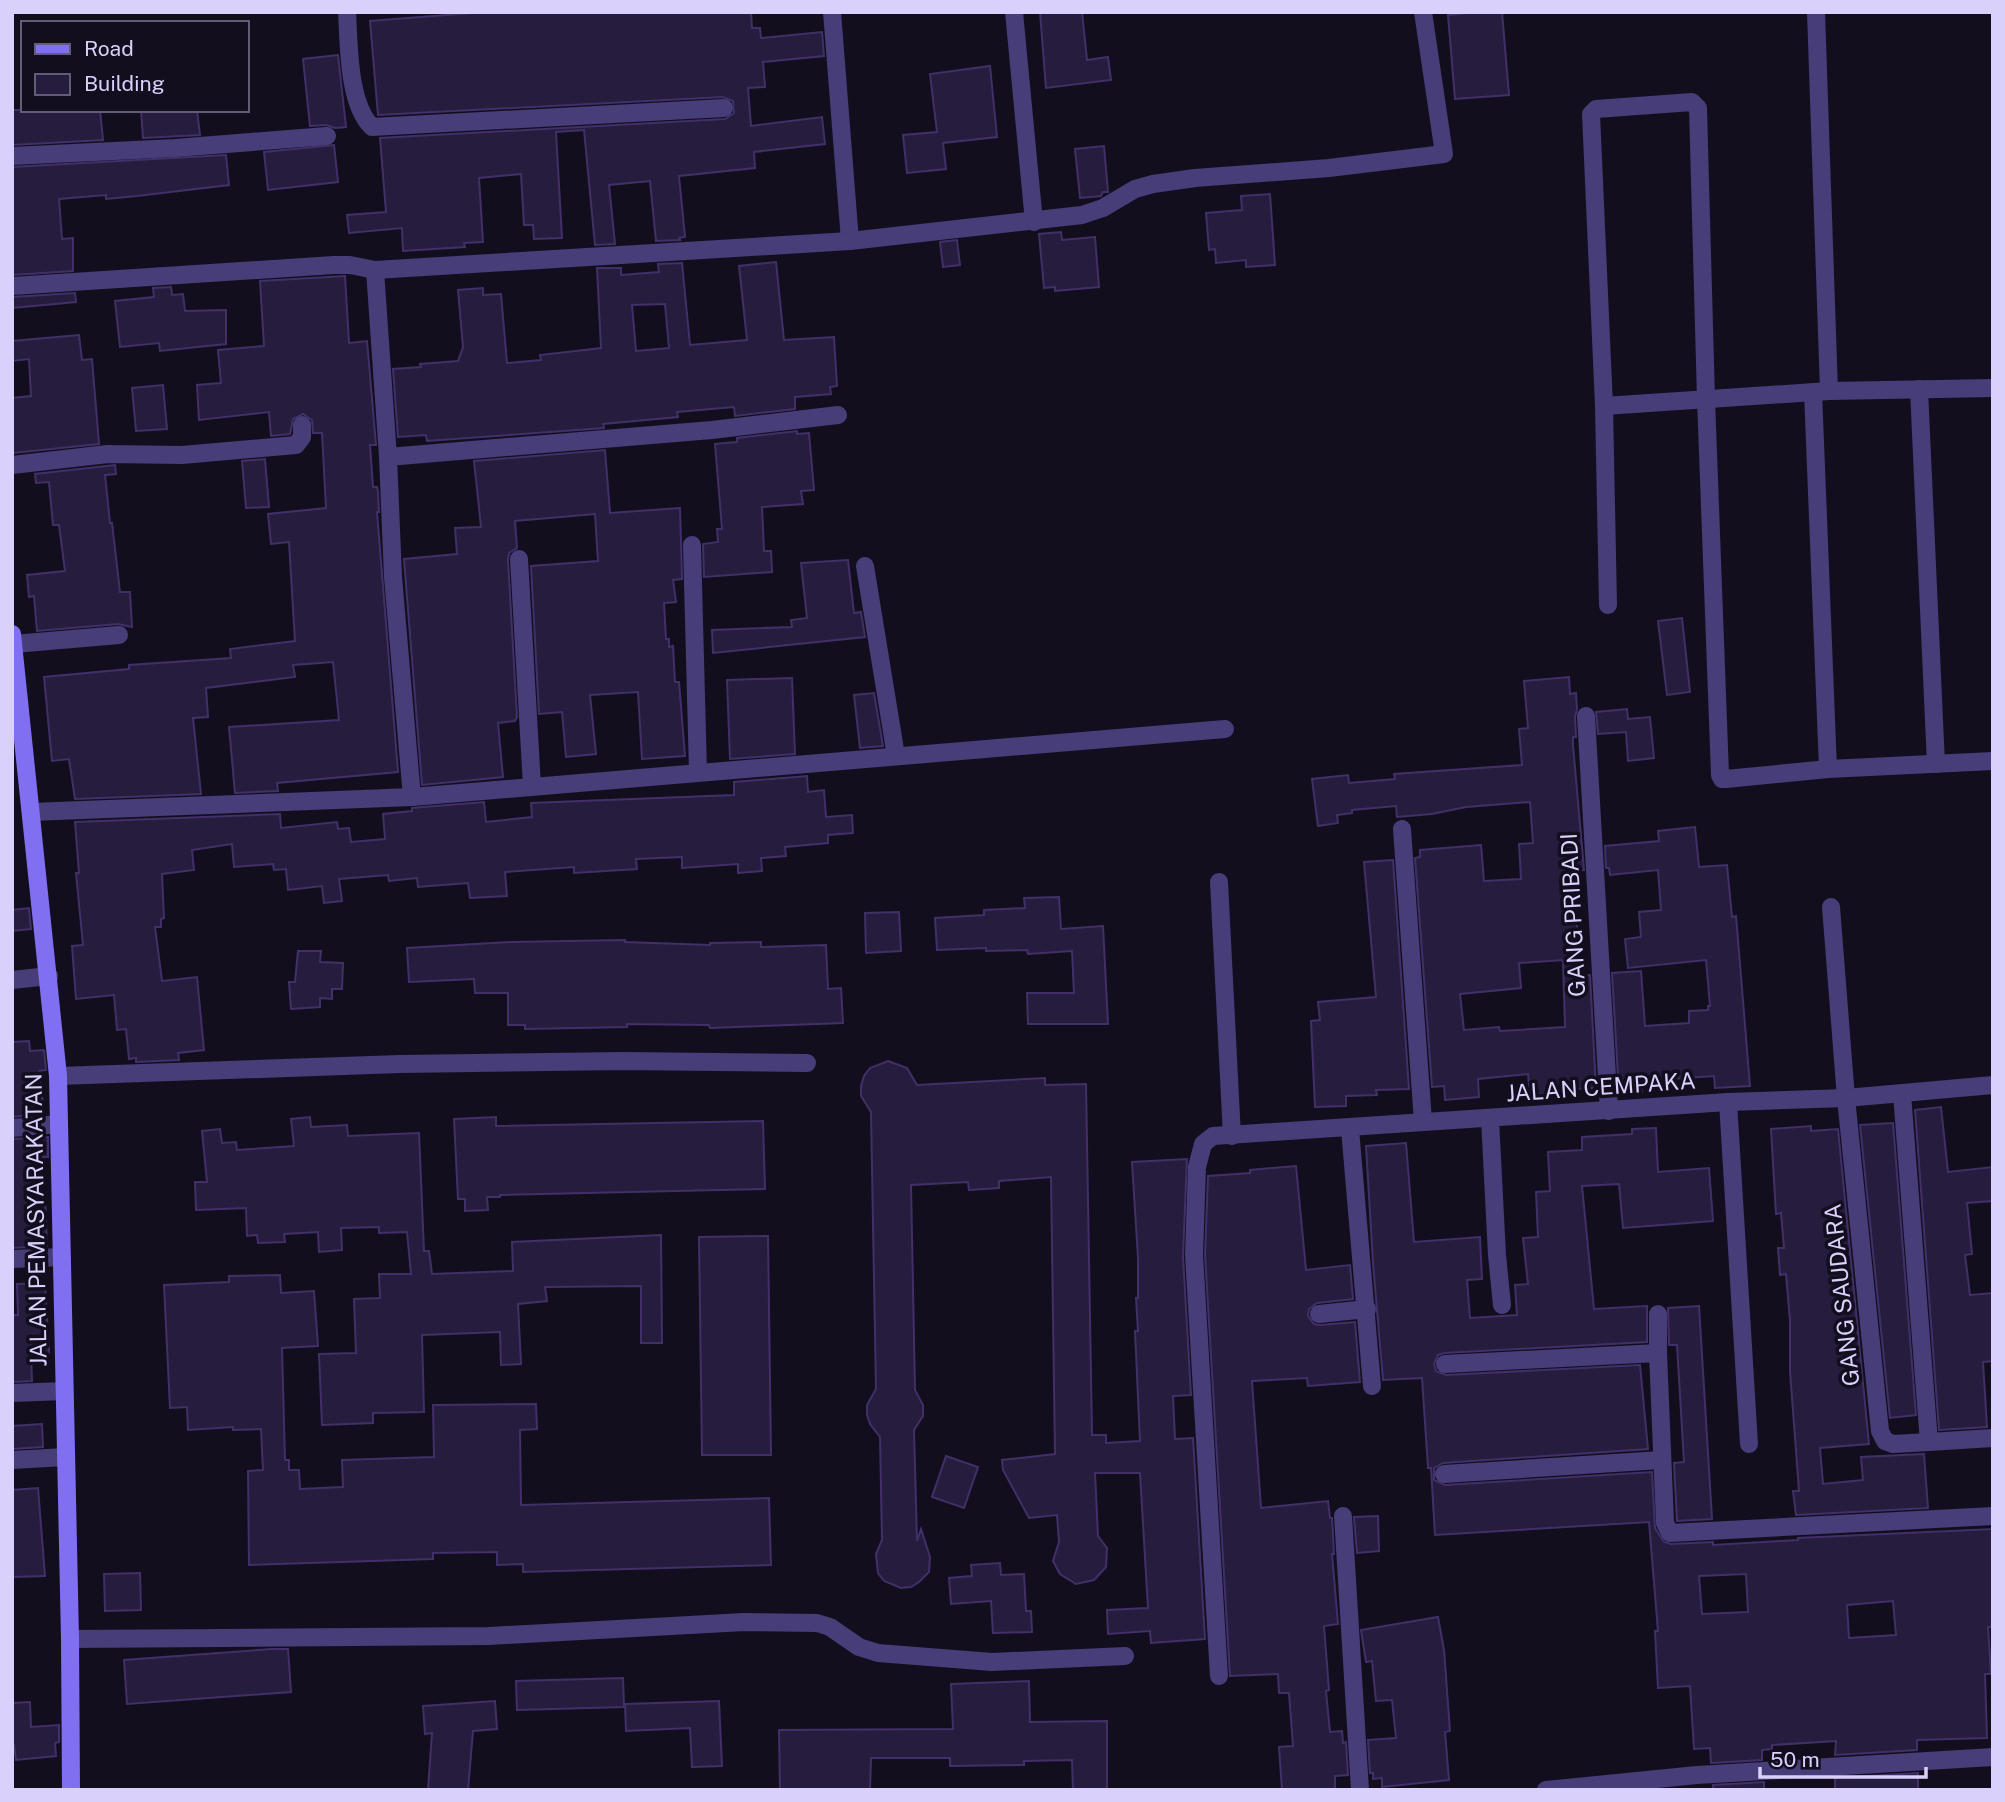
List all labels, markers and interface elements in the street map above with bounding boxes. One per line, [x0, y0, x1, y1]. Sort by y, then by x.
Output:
legend [21, 21, 248, 112]
text: Road [84, 36, 134, 61]
text: Building [84, 71, 165, 96]
street label: GANG PRIBADI [1555, 833, 1590, 998]
street label: JALAN CEMPAKA [1505, 1066, 1697, 1107]
street label: JALAN PEMASYARAKATAN [19, 1073, 52, 1367]
street label: GANG SAUDARA [1818, 1202, 1865, 1388]
scale bar [1760, 1736, 1926, 1780]
text: 50 m [1770, 1747, 1820, 1772]

